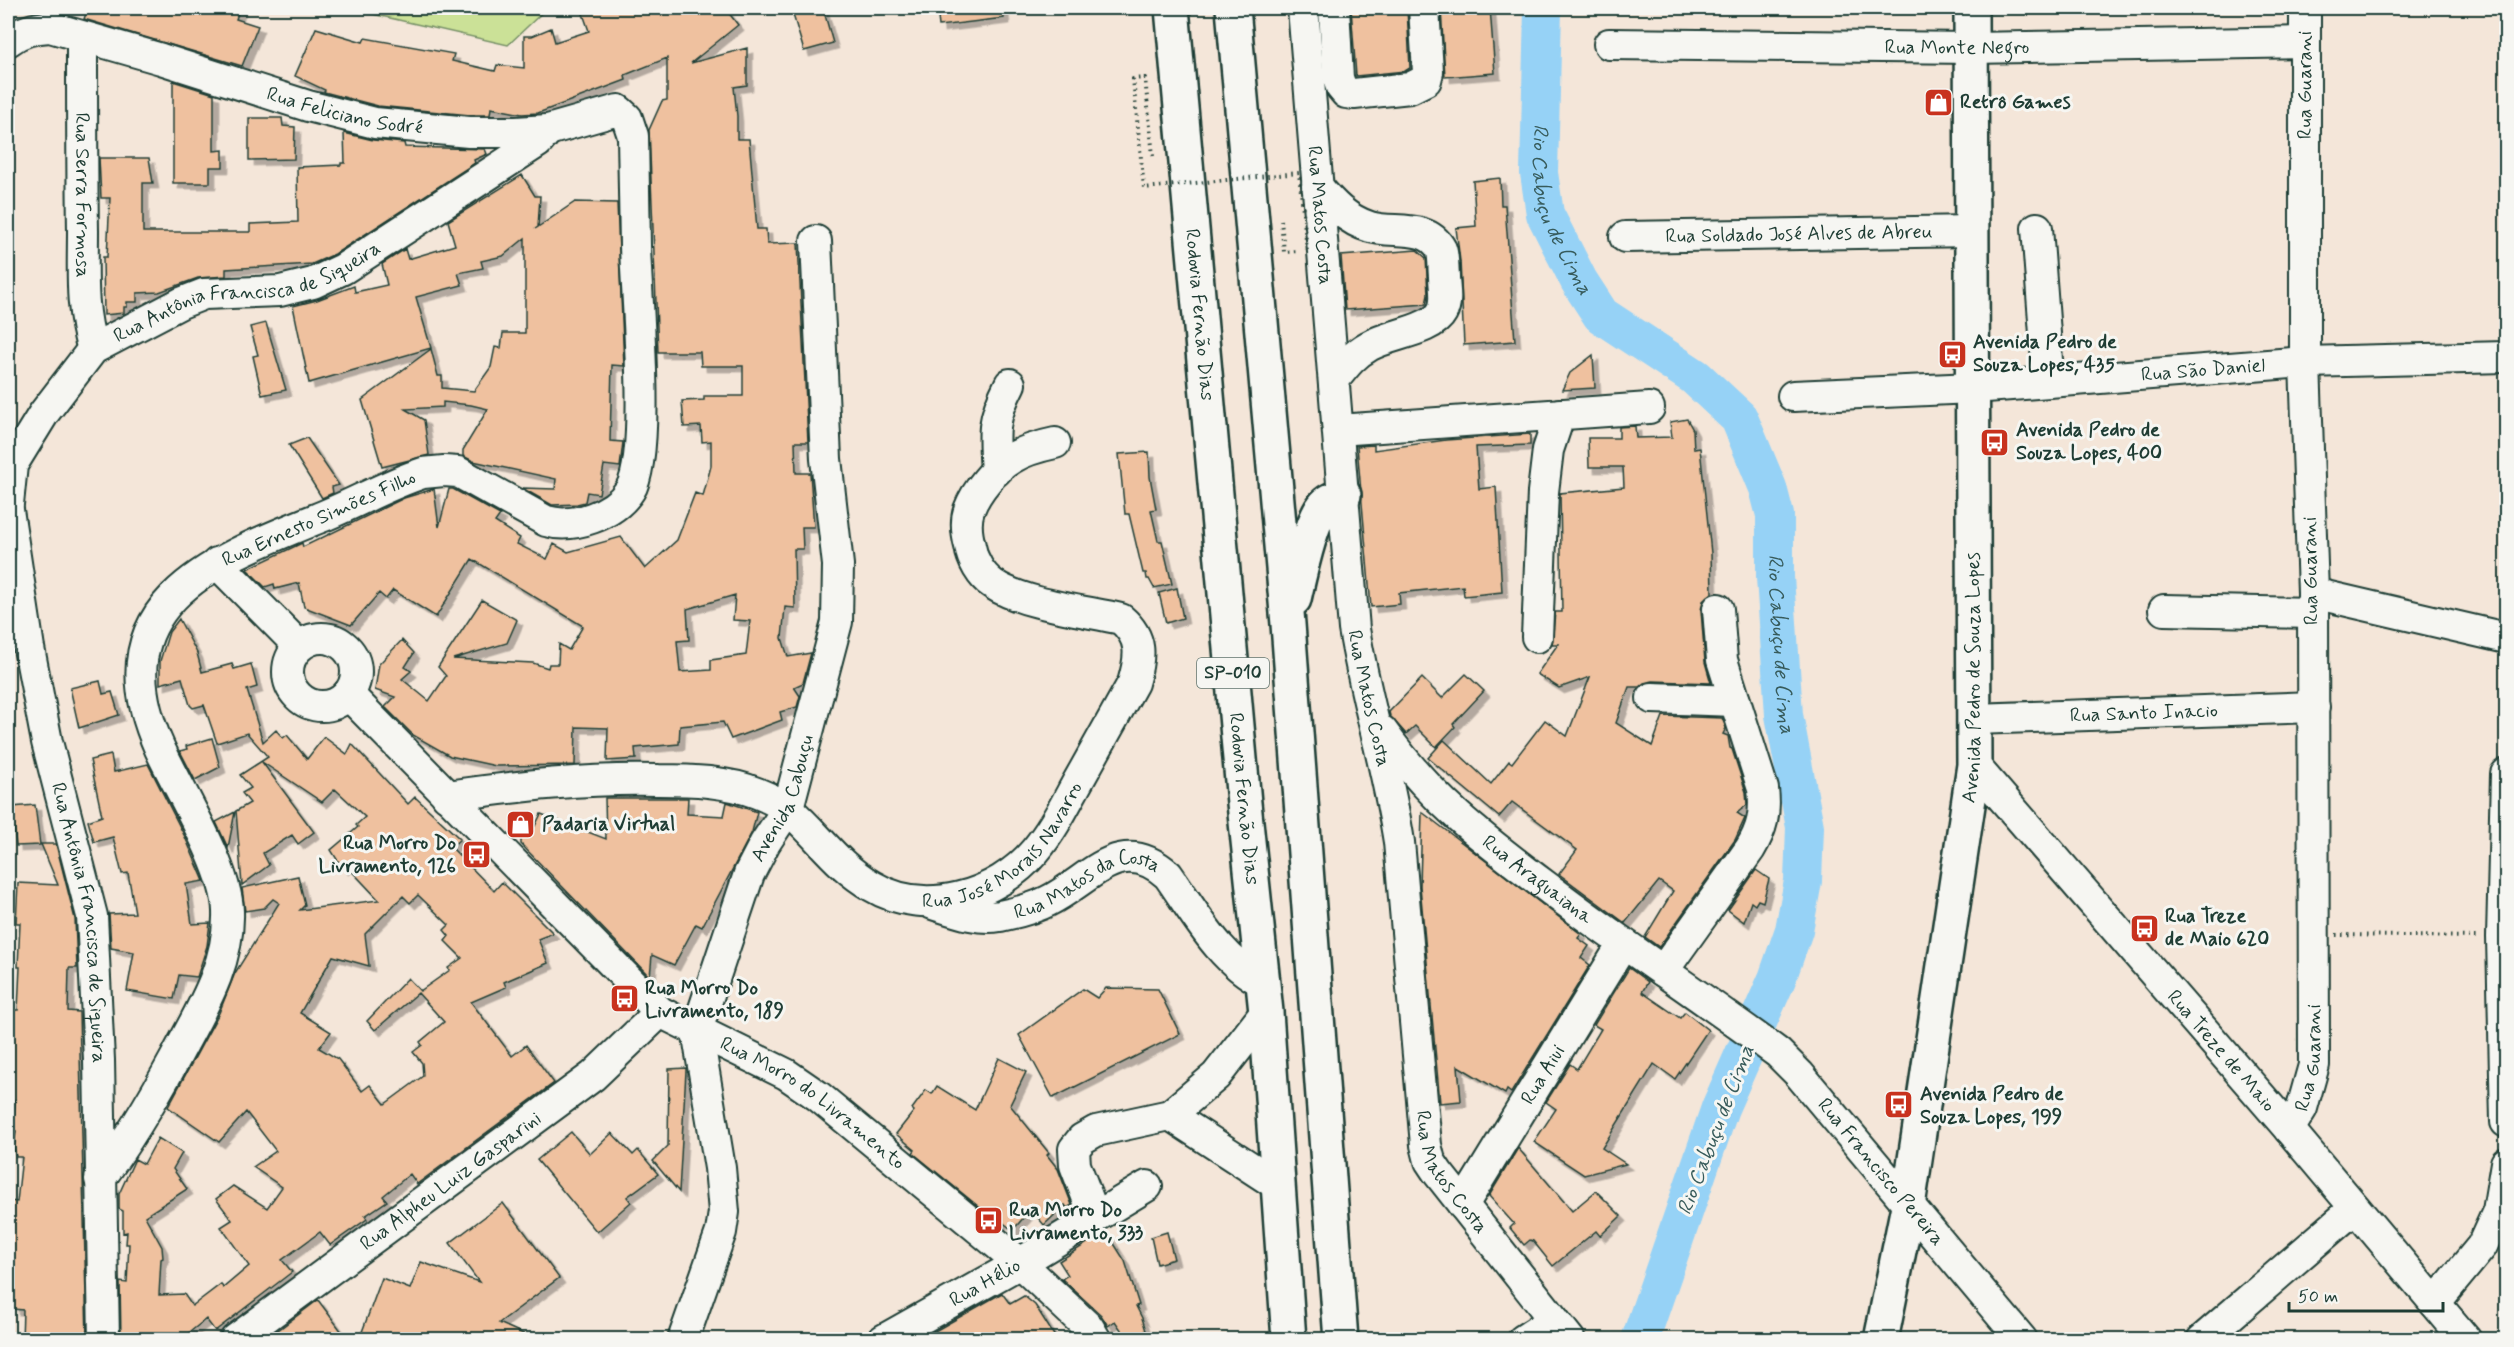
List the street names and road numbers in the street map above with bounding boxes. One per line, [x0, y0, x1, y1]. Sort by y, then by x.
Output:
street label: Rua Guarani [2292, 31, 2319, 139]
street label: Rua Monte Negro [1885, 33, 2030, 63]
street label: Rua Feliciano Sodré [263, 80, 424, 141]
street label: Rua Serra Formosa [69, 112, 97, 278]
street label: Rua Matos Costa [1301, 145, 1339, 286]
street label: Rua Soldado José Alves de Abreu [1665, 218, 1933, 250]
street label: Rodovia Fernão Dias [1179, 228, 1221, 402]
street label: Rua Antônia Francisca de Siqueira [109, 235, 386, 349]
street label: Rua São Daniel [2140, 352, 2266, 388]
street label: Rua Ernesto Simões Filho [218, 464, 420, 574]
street label: Rua Guarani [2297, 517, 2325, 625]
street label: Avenida Pedro de Souza Lopes [1955, 552, 1988, 805]
street label: Rua Matos Costa [1341, 628, 1397, 769]
road number: SP-010 [1197, 658, 1269, 688]
street label: Rua Santo Inacio [2069, 697, 2218, 729]
street label: Rodovia Fernão Dias [1222, 712, 1266, 886]
street label: Avenida Cabuçu [744, 732, 820, 866]
street label: Rua José Morais Navarro [922, 777, 1089, 915]
street label: Rua Antônia Francisca de Siqueira [45, 780, 113, 1064]
street label: Rua Araguaiana [1476, 829, 1599, 931]
street label: Rua Matos da Costa [1011, 844, 1166, 926]
street label: Rua Treze de Maio [2161, 984, 2282, 1118]
street label: Rua Guarani [2288, 1004, 2327, 1114]
street label: Rua Morro do Livramento [715, 1030, 911, 1176]
street label: Rua Aiui [1514, 1040, 1572, 1110]
street label: Rua Francisco Pereira [1811, 1092, 1951, 1252]
street label: Rua Alpheu Luiz Gasparini [354, 1105, 547, 1257]
street label: Rua Matos Costa [1409, 1109, 1494, 1239]
street label: Rua Hélio [944, 1252, 1026, 1314]

